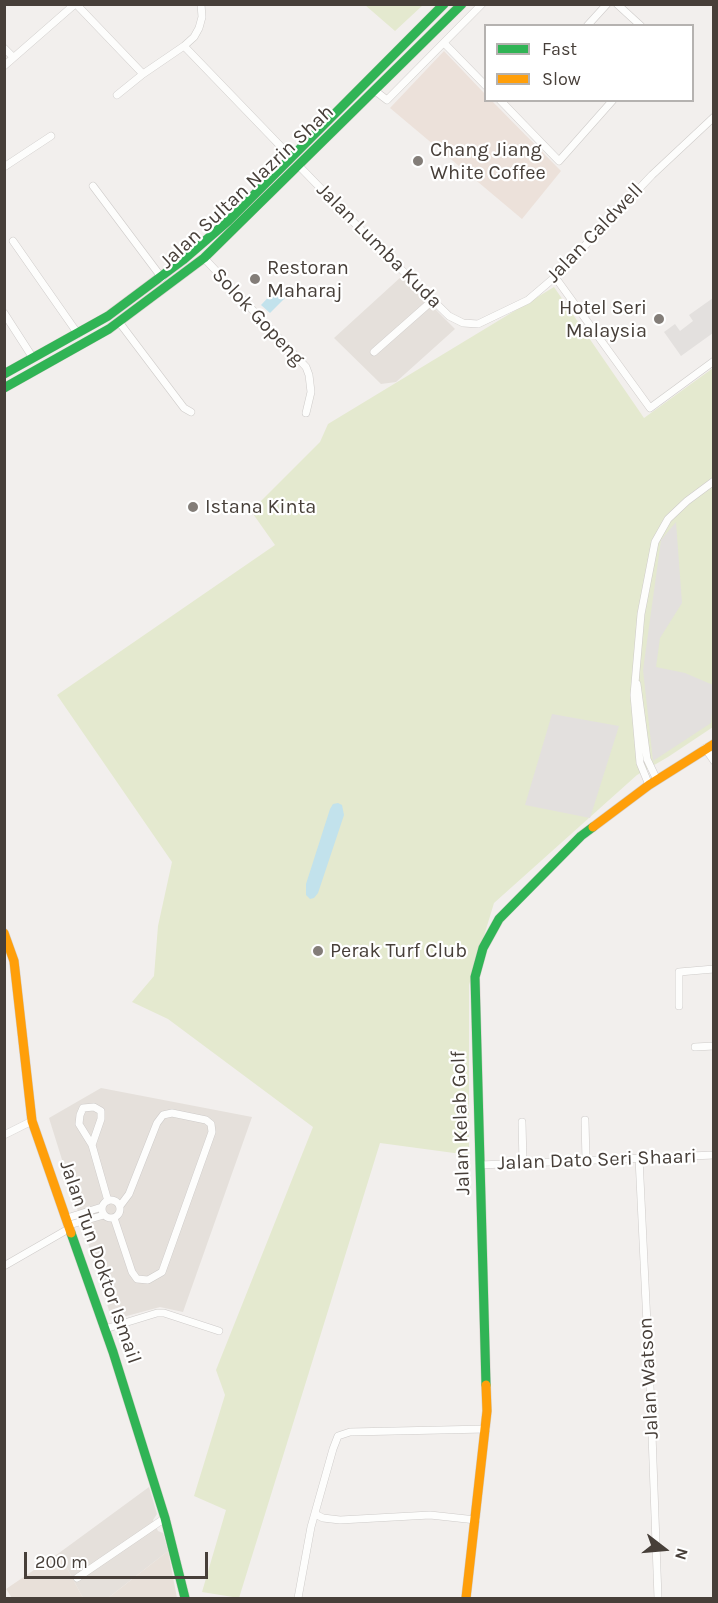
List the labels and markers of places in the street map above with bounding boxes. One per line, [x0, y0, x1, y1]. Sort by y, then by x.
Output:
place label: Chang Jiang White Coffee [430, 138, 546, 185]
marker: Chang Jiang White Coffee [411, 154, 425, 168]
place label: Restoran Maharaj [267, 256, 349, 303]
marker: Restoran Maharaj [248, 272, 262, 286]
place label: Hotel Seri Malaysia [559, 296, 647, 343]
marker: Hotel Seri Malaysia [652, 312, 666, 326]
place label: Istana Kinta [205, 495, 316, 519]
marker: Istana Kinta [186, 500, 200, 514]
place label: Perak Turf Club [330, 939, 467, 963]
marker: Perak Turf Club [311, 944, 325, 958]

